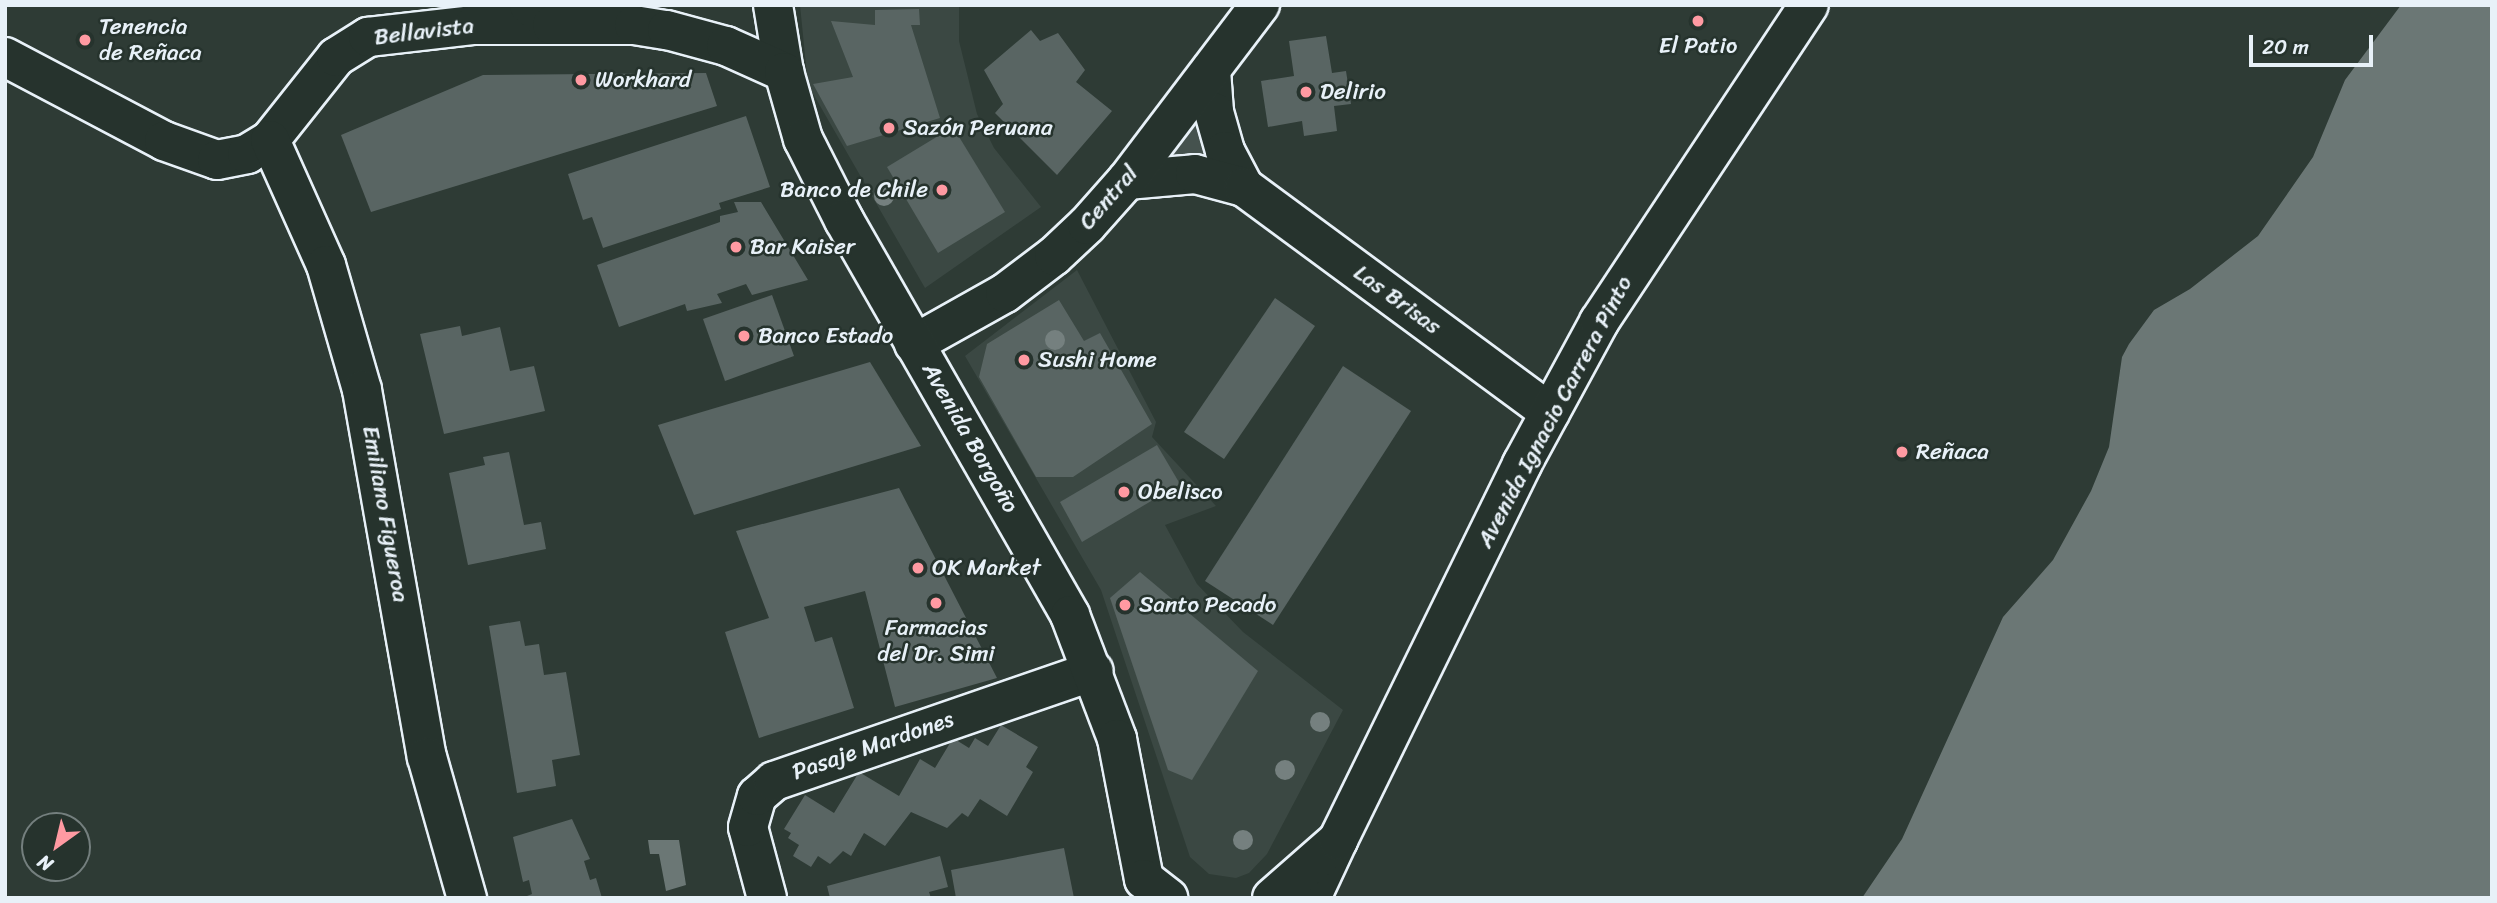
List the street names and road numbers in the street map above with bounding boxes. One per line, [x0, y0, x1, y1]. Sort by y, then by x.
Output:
street label: Bellavista [373, 12, 475, 52]
street label: Central [1074, 160, 1144, 236]
street label: Las Brisas [1348, 259, 1446, 341]
street label: Avenida Ignacio Carrera Pinto [1471, 271, 1639, 553]
street label: Avenida Borgoño [916, 358, 1024, 518]
street label: Emiliano Figueroa [356, 424, 414, 604]
street label: Pasaje Mardones [788, 705, 958, 787]

